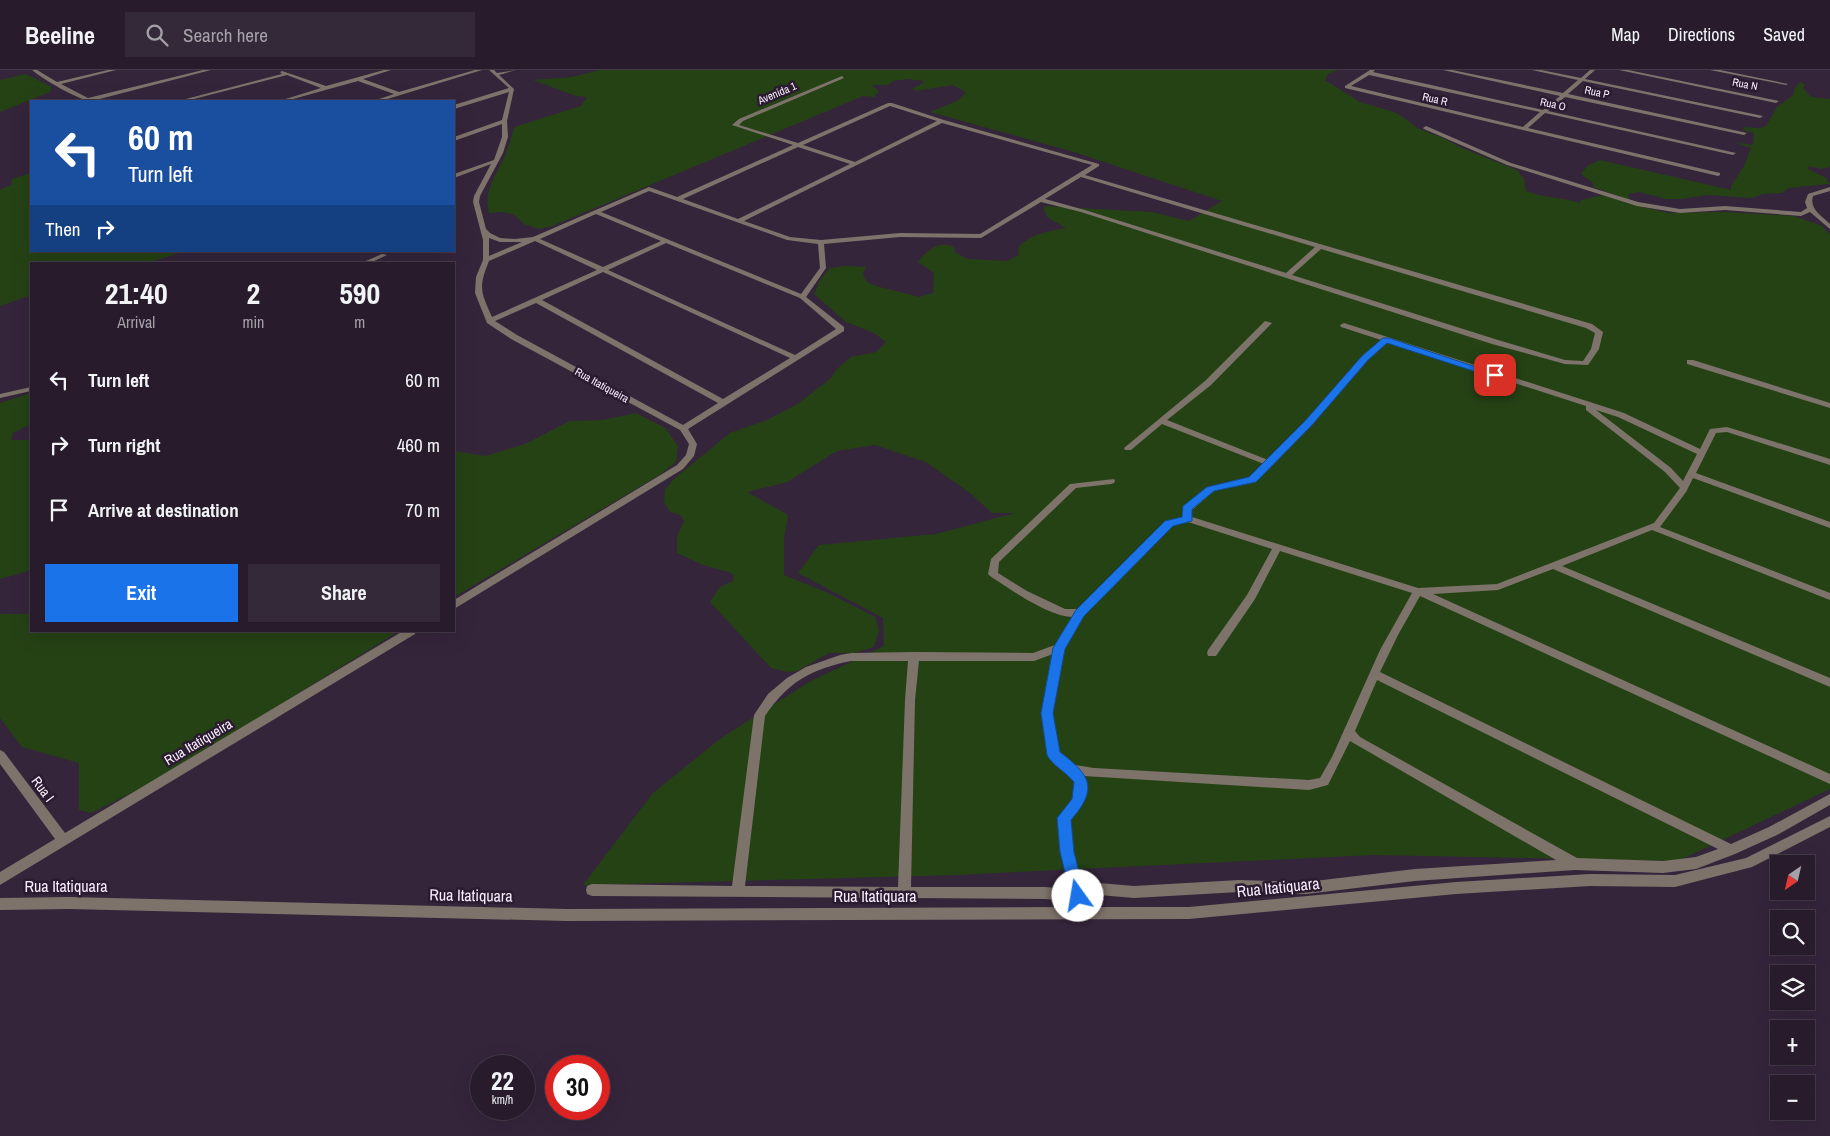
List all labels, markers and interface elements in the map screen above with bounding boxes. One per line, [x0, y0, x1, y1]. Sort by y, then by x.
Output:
search box [125, 12, 475, 57]
text: Beeline [25, 19, 95, 51]
icon: search [143, 21, 171, 49]
text: Search here [183, 22, 268, 48]
text: Map [1611, 22, 1640, 47]
text: Directions [1668, 22, 1735, 47]
text: Saved [1763, 22, 1805, 47]
street label: Rua N [1731, 75, 1759, 93]
street label: Avenida 1 [755, 79, 798, 108]
street label: Rua P [1583, 83, 1611, 101]
street label: Rua R [1421, 89, 1449, 109]
street label: Rua O [1539, 94, 1567, 114]
text: 60 m [128, 114, 193, 161]
icon: left [45, 120, 110, 185]
text: Turn left [128, 159, 193, 189]
icon: right [91, 215, 119, 243]
text: Then [45, 216, 81, 242]
text: 21:40 [105, 273, 168, 313]
text: 2 [247, 273, 260, 313]
text: 590 [339, 273, 380, 313]
text: Arrival [117, 311, 155, 333]
text: min [242, 311, 264, 333]
text: m [354, 311, 365, 333]
pin [1474, 354, 1516, 396]
icon: arrive [1481, 361, 1509, 389]
street label: Rua Itatiqueira [573, 364, 631, 406]
icon: left [45, 366, 73, 394]
text: Turn left [88, 367, 149, 393]
text: 60 m [405, 367, 440, 393]
icon: right [45, 431, 73, 459]
text: Turn right [88, 432, 160, 458]
text: 460 m [397, 432, 440, 458]
icon: arrive [45, 496, 73, 524]
text: Arrive at destination [88, 497, 239, 523]
text: 70 m [405, 497, 440, 523]
button: Exit [45, 564, 238, 622]
button: Share [248, 564, 440, 622]
street label: Rua Itatiqueira [161, 714, 236, 769]
street label: Rua I [28, 773, 58, 805]
north arrow [1770, 855, 1815, 900]
map controls [1770, 855, 1815, 1120]
position arrow [1051, 869, 1103, 921]
street label: Rua Itatiquara [1235, 872, 1321, 902]
street label: Rua Itatiquara [24, 875, 108, 897]
street label: Rua Itatiquara [429, 883, 513, 907]
street label: Rua Itatiquara [833, 885, 917, 907]
button: search [1770, 910, 1815, 955]
button: layers [1770, 965, 1815, 1010]
button: + [1770, 1020, 1815, 1065]
speed limit sign: 30 [545, 1055, 610, 1120]
text: 22 [491, 1064, 514, 1098]
button: − [1770, 1075, 1815, 1120]
text: km/h [492, 1092, 513, 1108]

